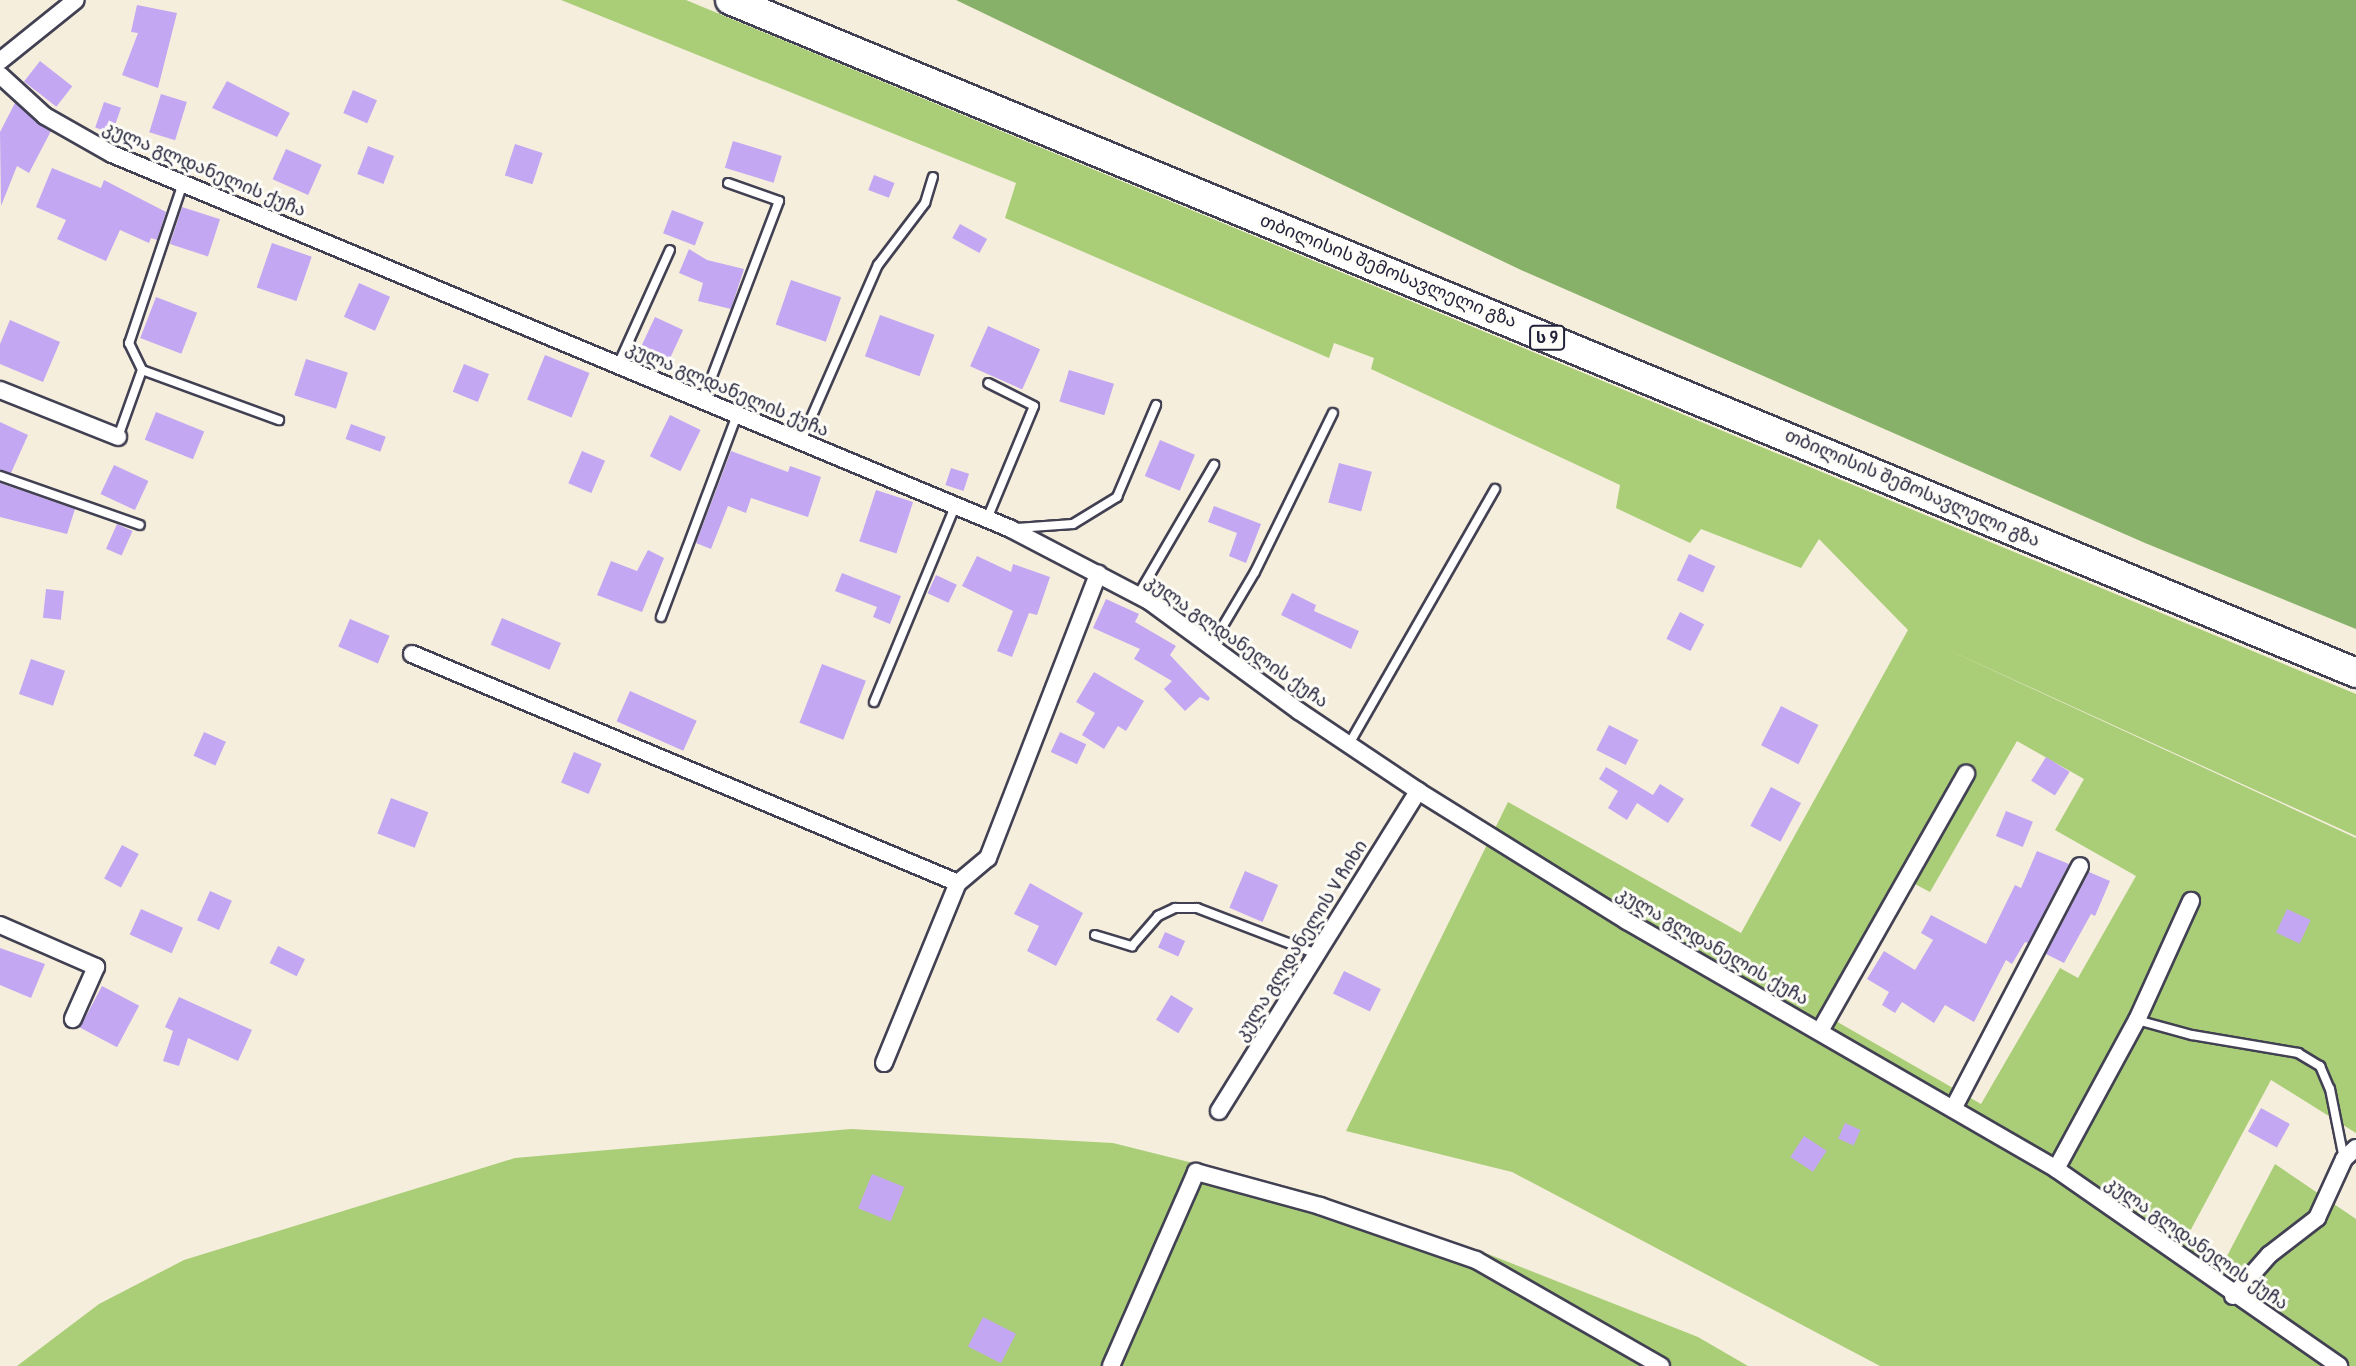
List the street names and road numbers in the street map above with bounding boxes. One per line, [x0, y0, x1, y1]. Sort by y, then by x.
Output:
street label: კულა გლდანელის ქუჩა [99, 117, 309, 223]
street label: თბილისის შემოსავლელი გზა [1257, 210, 1519, 334]
road number: ს 9 [1528, 326, 1566, 350]
street label: კულა გლდანელის ქუჩა [622, 337, 832, 443]
street label: თბილისის შემოსავლელი გზა [1781, 425, 2043, 553]
street label: კულა გლდანელის ქუჩა [1140, 571, 1332, 713]
street label: კულა გლდანელის V ჩიხი [1231, 836, 1373, 1046]
street label: კულა გლდანელის ქუჩა [1612, 883, 1812, 1011]
street label: კულა გლდანელის ქუჩა [2100, 1173, 2292, 1315]

